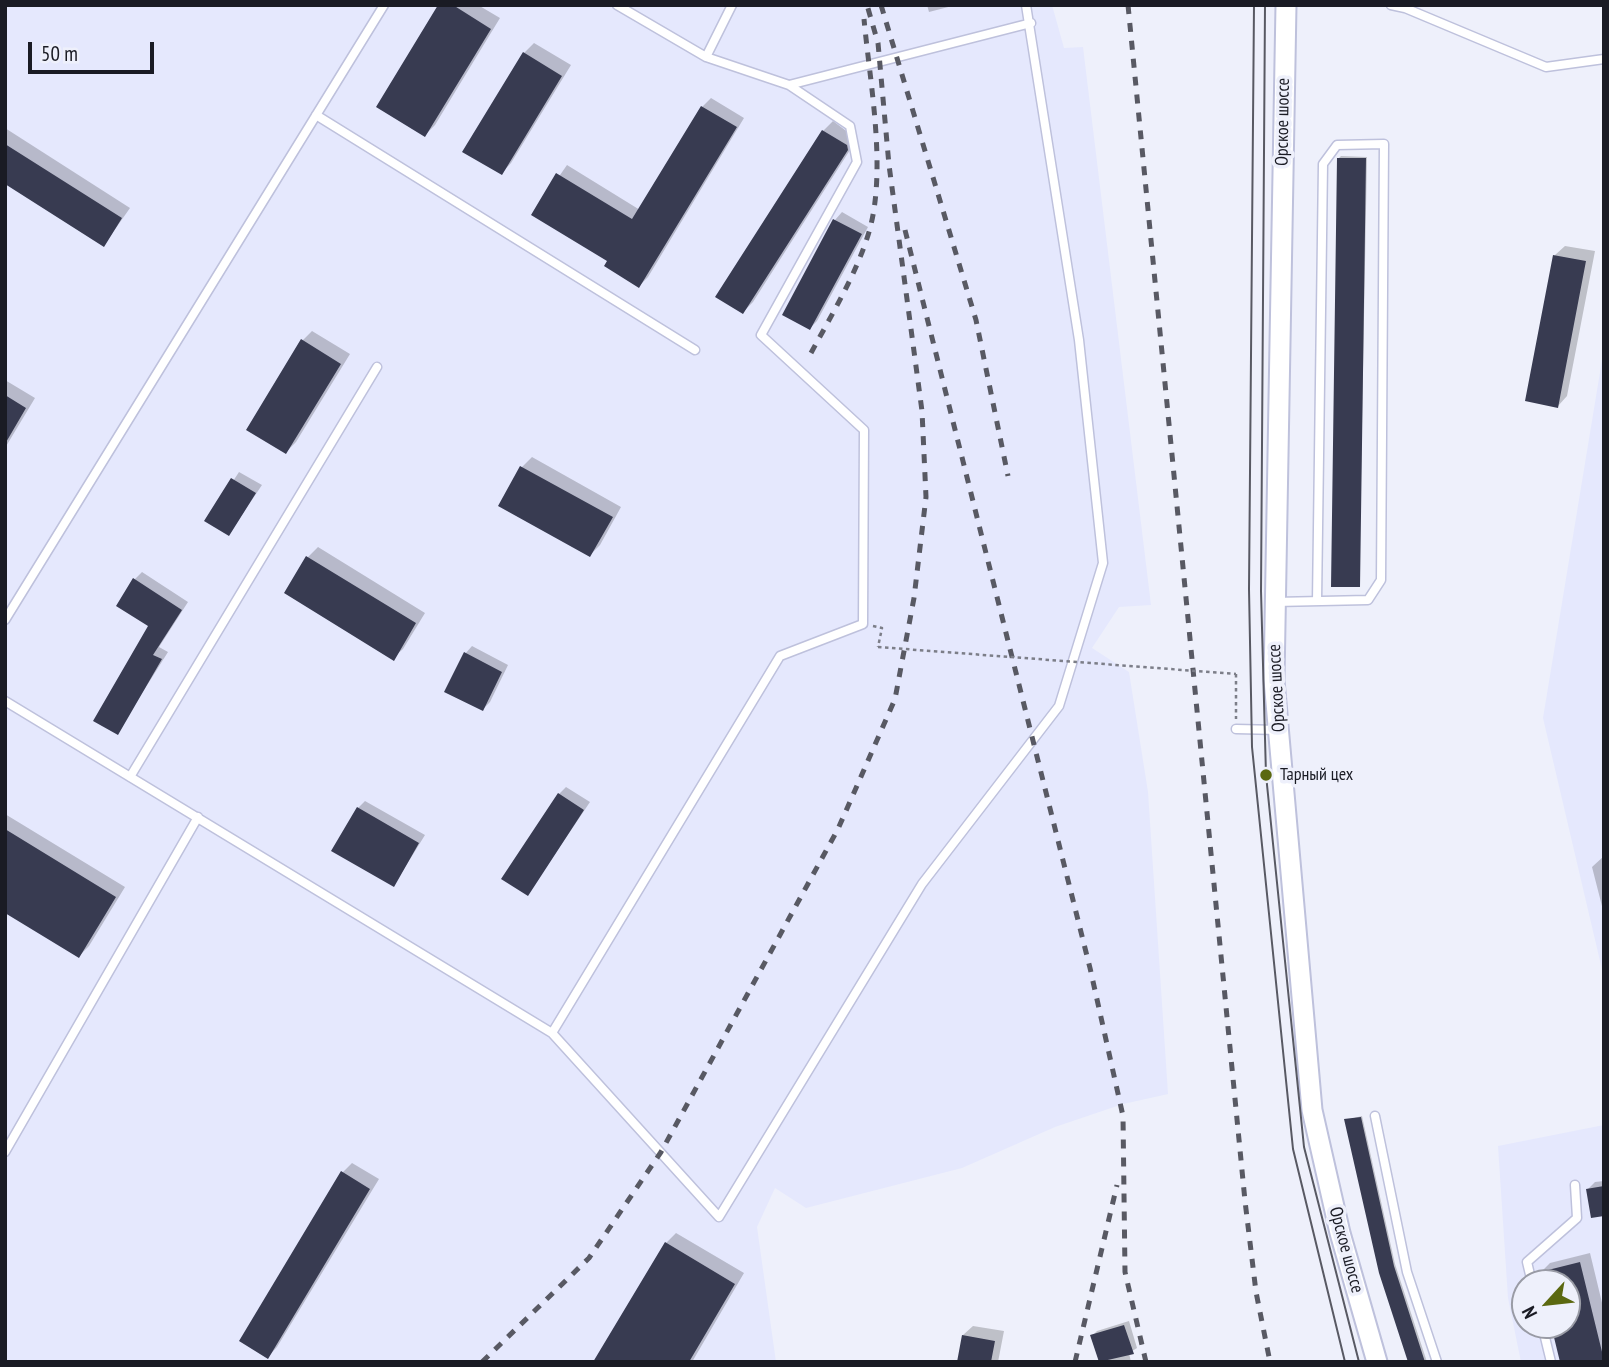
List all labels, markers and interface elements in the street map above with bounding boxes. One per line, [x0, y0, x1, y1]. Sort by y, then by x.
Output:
scale bar [32, 28, 158, 72]
text: 50 m [41, 40, 78, 67]
street label: Орское шоссе [1271, 78, 1295, 166]
street label: Орское шоссе [1264, 643, 1290, 733]
place label: Тарный цех [1280, 764, 1353, 786]
marker: Тарный цех [1258, 767, 1274, 783]
street label: Орское шоссе [1324, 1205, 1368, 1295]
north arrow [1511, 1269, 1581, 1339]
text: N [1516, 1303, 1542, 1323]

